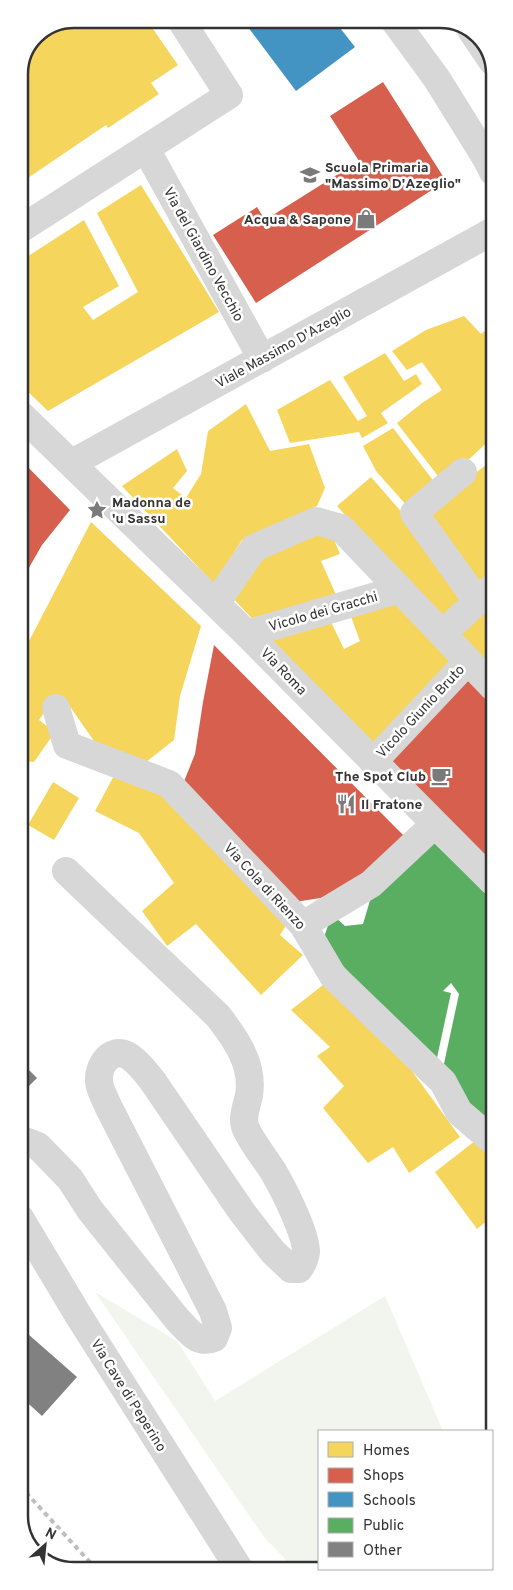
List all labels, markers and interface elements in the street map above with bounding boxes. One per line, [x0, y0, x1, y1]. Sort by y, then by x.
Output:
place label: Scuola Primaria "Massimo D'Azeglio" [325, 160, 461, 193]
school or university icon: Scuola Primaria "Massimo D'Azeglio" [299, 164, 321, 186]
street label: Via del Giardino Vecchio [159, 185, 247, 325]
shop icon: Acqua & Sapone [355, 208, 377, 230]
place label: Acqua & Sapone [244, 212, 351, 229]
street label: Viale Massimo D'Azeglio [213, 304, 355, 393]
place label: Madonna de 'u Sassu [112, 495, 191, 528]
place icon: Madonna de 'u Sassu [86, 499, 108, 521]
street label: Vicolo dei Gracchi [267, 589, 380, 636]
street label: Via Roma [256, 645, 310, 699]
street label: Vicolo Giunio Bruto [373, 662, 469, 762]
cafe icon: The Spot Club [430, 765, 452, 787]
place label: The Spot Club [335, 769, 426, 786]
restaurant icon: Il Fratone [335, 793, 357, 815]
place label: Il Fratone [361, 797, 423, 814]
street label: Via Cola di Rienzo [219, 840, 309, 934]
street label: Via Cave di Peperino [86, 1336, 169, 1455]
legend [318, 1430, 493, 1570]
text: Homes [363, 1442, 410, 1461]
text: Shops [363, 1467, 404, 1486]
text: Schools [363, 1492, 416, 1511]
text: Public [363, 1517, 404, 1536]
north arrow [20, 1520, 70, 1570]
text: N [42, 1525, 59, 1545]
text: Other [363, 1542, 402, 1561]

